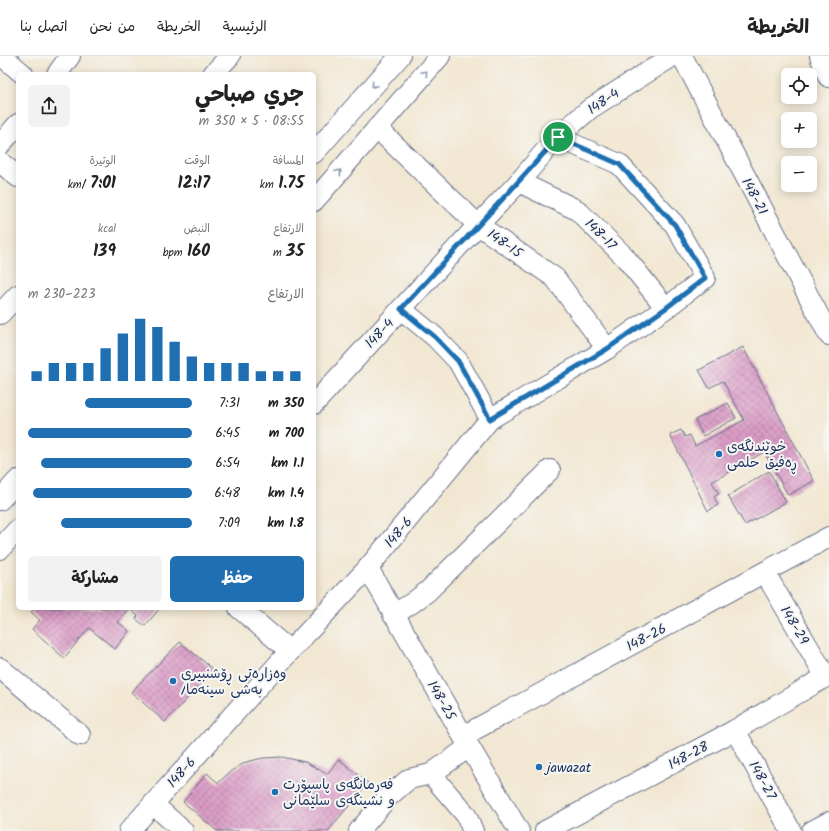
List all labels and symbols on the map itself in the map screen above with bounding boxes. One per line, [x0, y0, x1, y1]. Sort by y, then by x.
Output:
one-way arrow [420, 71, 427, 78]
one-way arrow [372, 81, 379, 88]
street label: 148-4 [583, 83, 624, 121]
pin [541, 120, 575, 154]
one-way arrow [335, 169, 342, 176]
street label: 148-21 [735, 174, 773, 219]
street label: 148-17 [579, 214, 622, 256]
street label: 148-15 [482, 224, 528, 265]
street label: 148-4 [360, 313, 400, 354]
place label: خوێندنگەی ڕەفیق حلمی [727, 436, 797, 475]
marker: خوێندنگەی ڕەفیق حلمی [714, 449, 724, 459]
street label: 148-6 [379, 512, 418, 553]
street label: 148-29 [774, 602, 814, 649]
street label: 148-26 [622, 618, 671, 658]
place label: وە‌زارە‌تی ڕۆشنبیری /بە‌شی سینە‌ما [181, 663, 287, 701]
marker: وە‌زارە‌تی ڕۆشنبیری /بە‌شی سینە‌ما [168, 676, 178, 686]
street label: 148-25 [421, 677, 462, 726]
street label: 148-28 [664, 736, 713, 776]
street label: 148-6 [162, 752, 202, 793]
place label: jawazat [543, 757, 592, 779]
street label: 148-27 [742, 757, 782, 804]
marker: jawazat [534, 762, 544, 772]
place label: فەرمانگەی پاسپۆرت و نشینگەی سلێمانی [283, 774, 395, 812]
marker: فەرمانگەی پاسپۆرت و نشینگەی سلێمانی [270, 787, 280, 797]

